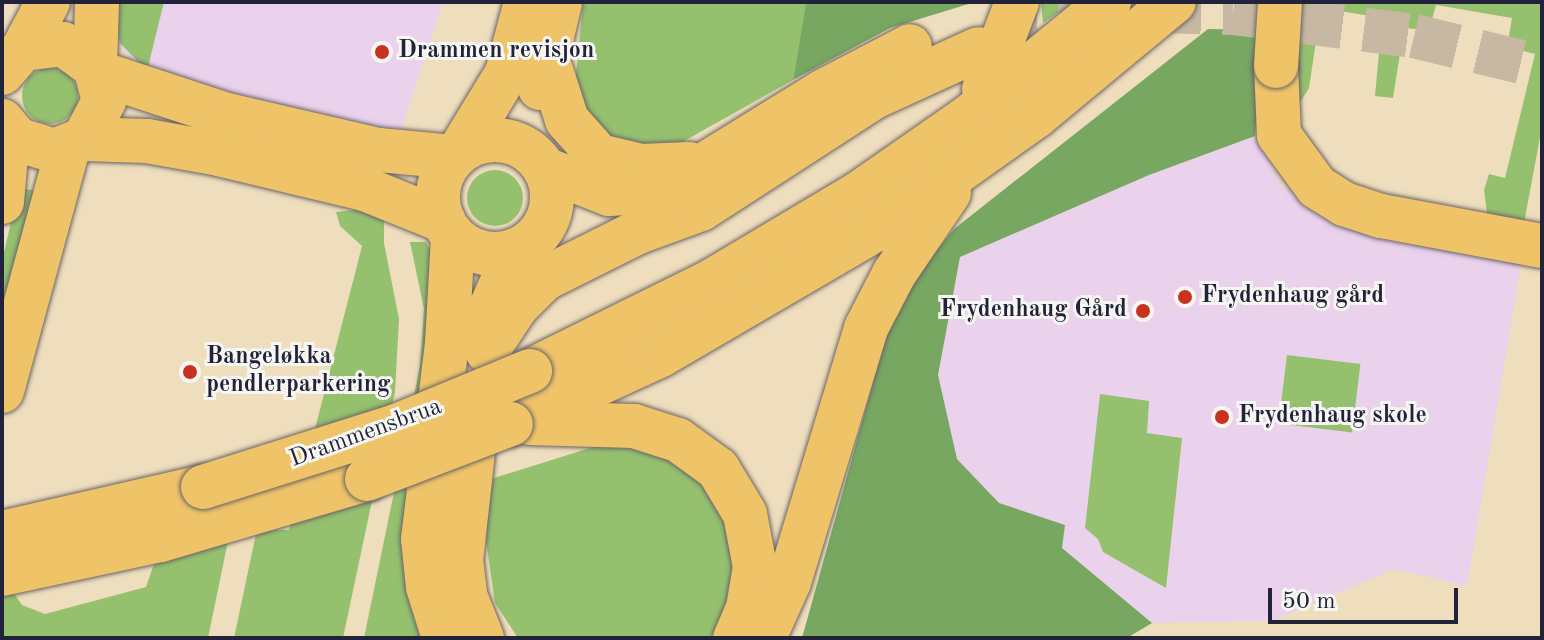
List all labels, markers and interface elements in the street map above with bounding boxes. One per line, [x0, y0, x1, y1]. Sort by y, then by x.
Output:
place label: Drammen revisjon [398, 38, 594, 66]
marker: Drammen revisjon [373, 43, 391, 61]
place label: Frydenhaug gård [1201, 283, 1384, 311]
marker: Frydenhaug gård [1176, 288, 1194, 306]
place label: Frydenhaug Gård [940, 297, 1127, 325]
marker: Frydenhaug Gård [1134, 302, 1152, 320]
place label: Bangeløkka pendlerparkering [206, 344, 390, 400]
marker: Bangeløkka pendlerparkering [181, 363, 199, 381]
street label: Drammensbrua [286, 393, 446, 475]
place label: Frydenhaug skole [1238, 403, 1427, 431]
marker: Frydenhaug skole [1213, 408, 1231, 426]
scale bar [1272, 572, 1462, 622]
text: 50 m [1282, 590, 1336, 614]

